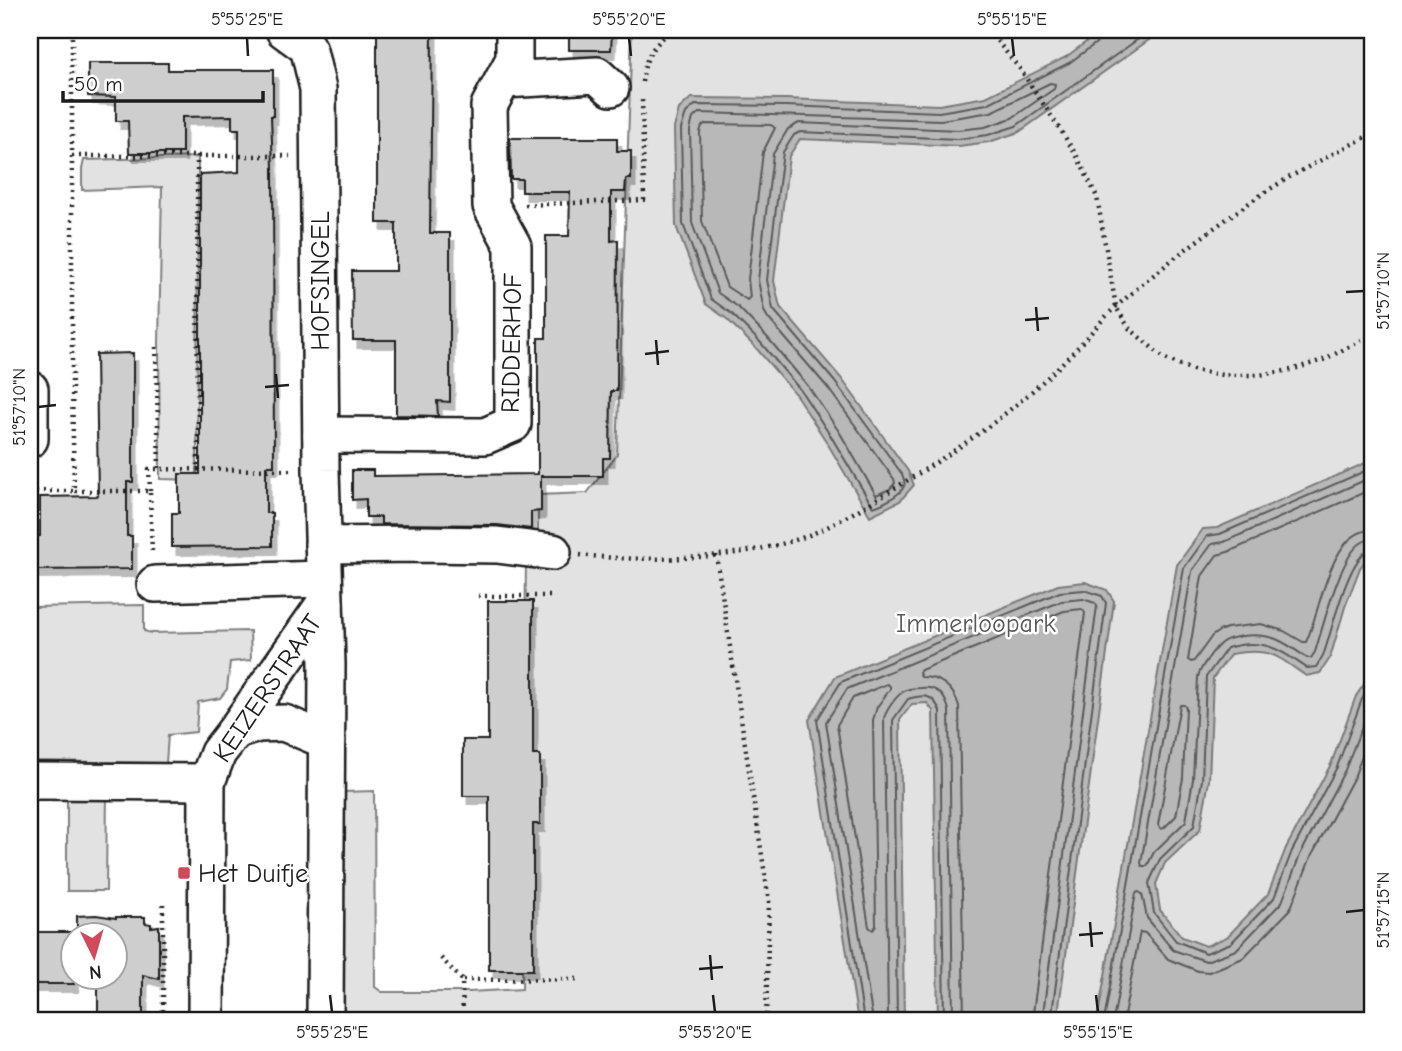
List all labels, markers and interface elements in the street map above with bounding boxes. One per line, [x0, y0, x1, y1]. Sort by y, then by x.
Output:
text: 5°55'25"E [211, 9, 283, 30]
text: 5°55'20"E [592, 9, 666, 30]
text: 5°55'15"E [977, 9, 1047, 30]
scale bar [63, 60, 262, 104]
text: 50 m [74, 72, 123, 96]
street label: HOFSINGEL [306, 211, 336, 351]
text: 51°57'10"N [1373, 252, 1394, 330]
street label: RIDDERHOF [496, 273, 528, 413]
text: 51°57'10"N [9, 368, 30, 446]
street label: KEIZERSTRAAT [207, 609, 329, 768]
park label: Immerloopark [896, 609, 1056, 639]
place label: Het Duifje [198, 859, 308, 889]
marker: Het Duifje [176, 865, 192, 881]
text: 51°57'15"N [1373, 872, 1394, 948]
north arrow [60, 922, 130, 992]
text: N [88, 960, 103, 983]
text: 5°55'25"E [296, 1022, 368, 1043]
text: 5°55'20"E [678, 1022, 752, 1043]
text: 5°55'15"E [1063, 1022, 1133, 1043]

